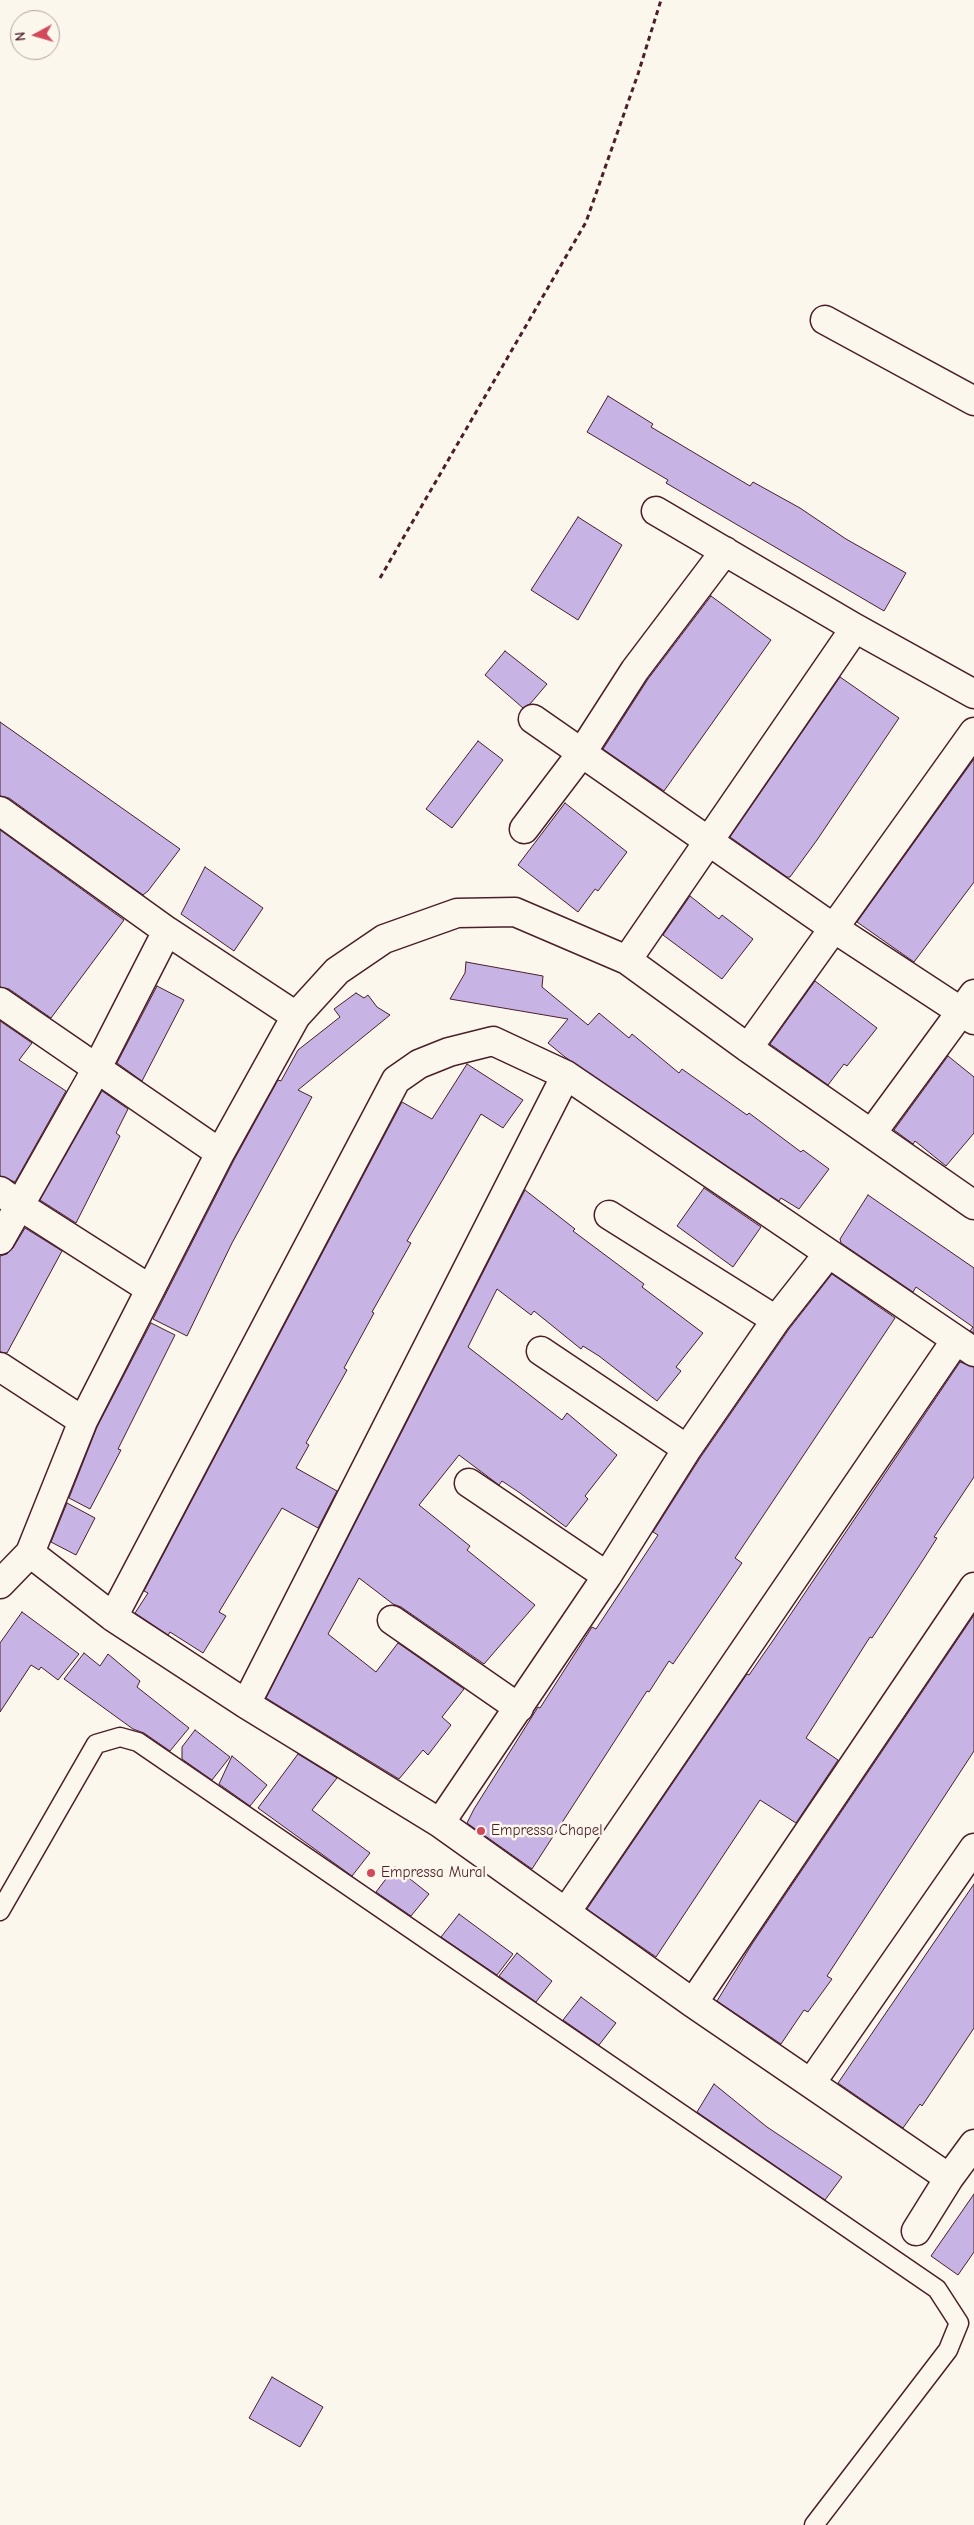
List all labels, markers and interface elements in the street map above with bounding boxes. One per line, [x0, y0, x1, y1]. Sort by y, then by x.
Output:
north arrow [10, 10, 60, 60]
text: N [12, 31, 30, 42]
place label: Empressa Chapel [491, 1822, 603, 1840]
marker: Empressa Chapel [475, 1825, 487, 1837]
place label: Empressa Mural [381, 1864, 486, 1882]
marker: Empressa Mural [365, 1867, 377, 1879]

